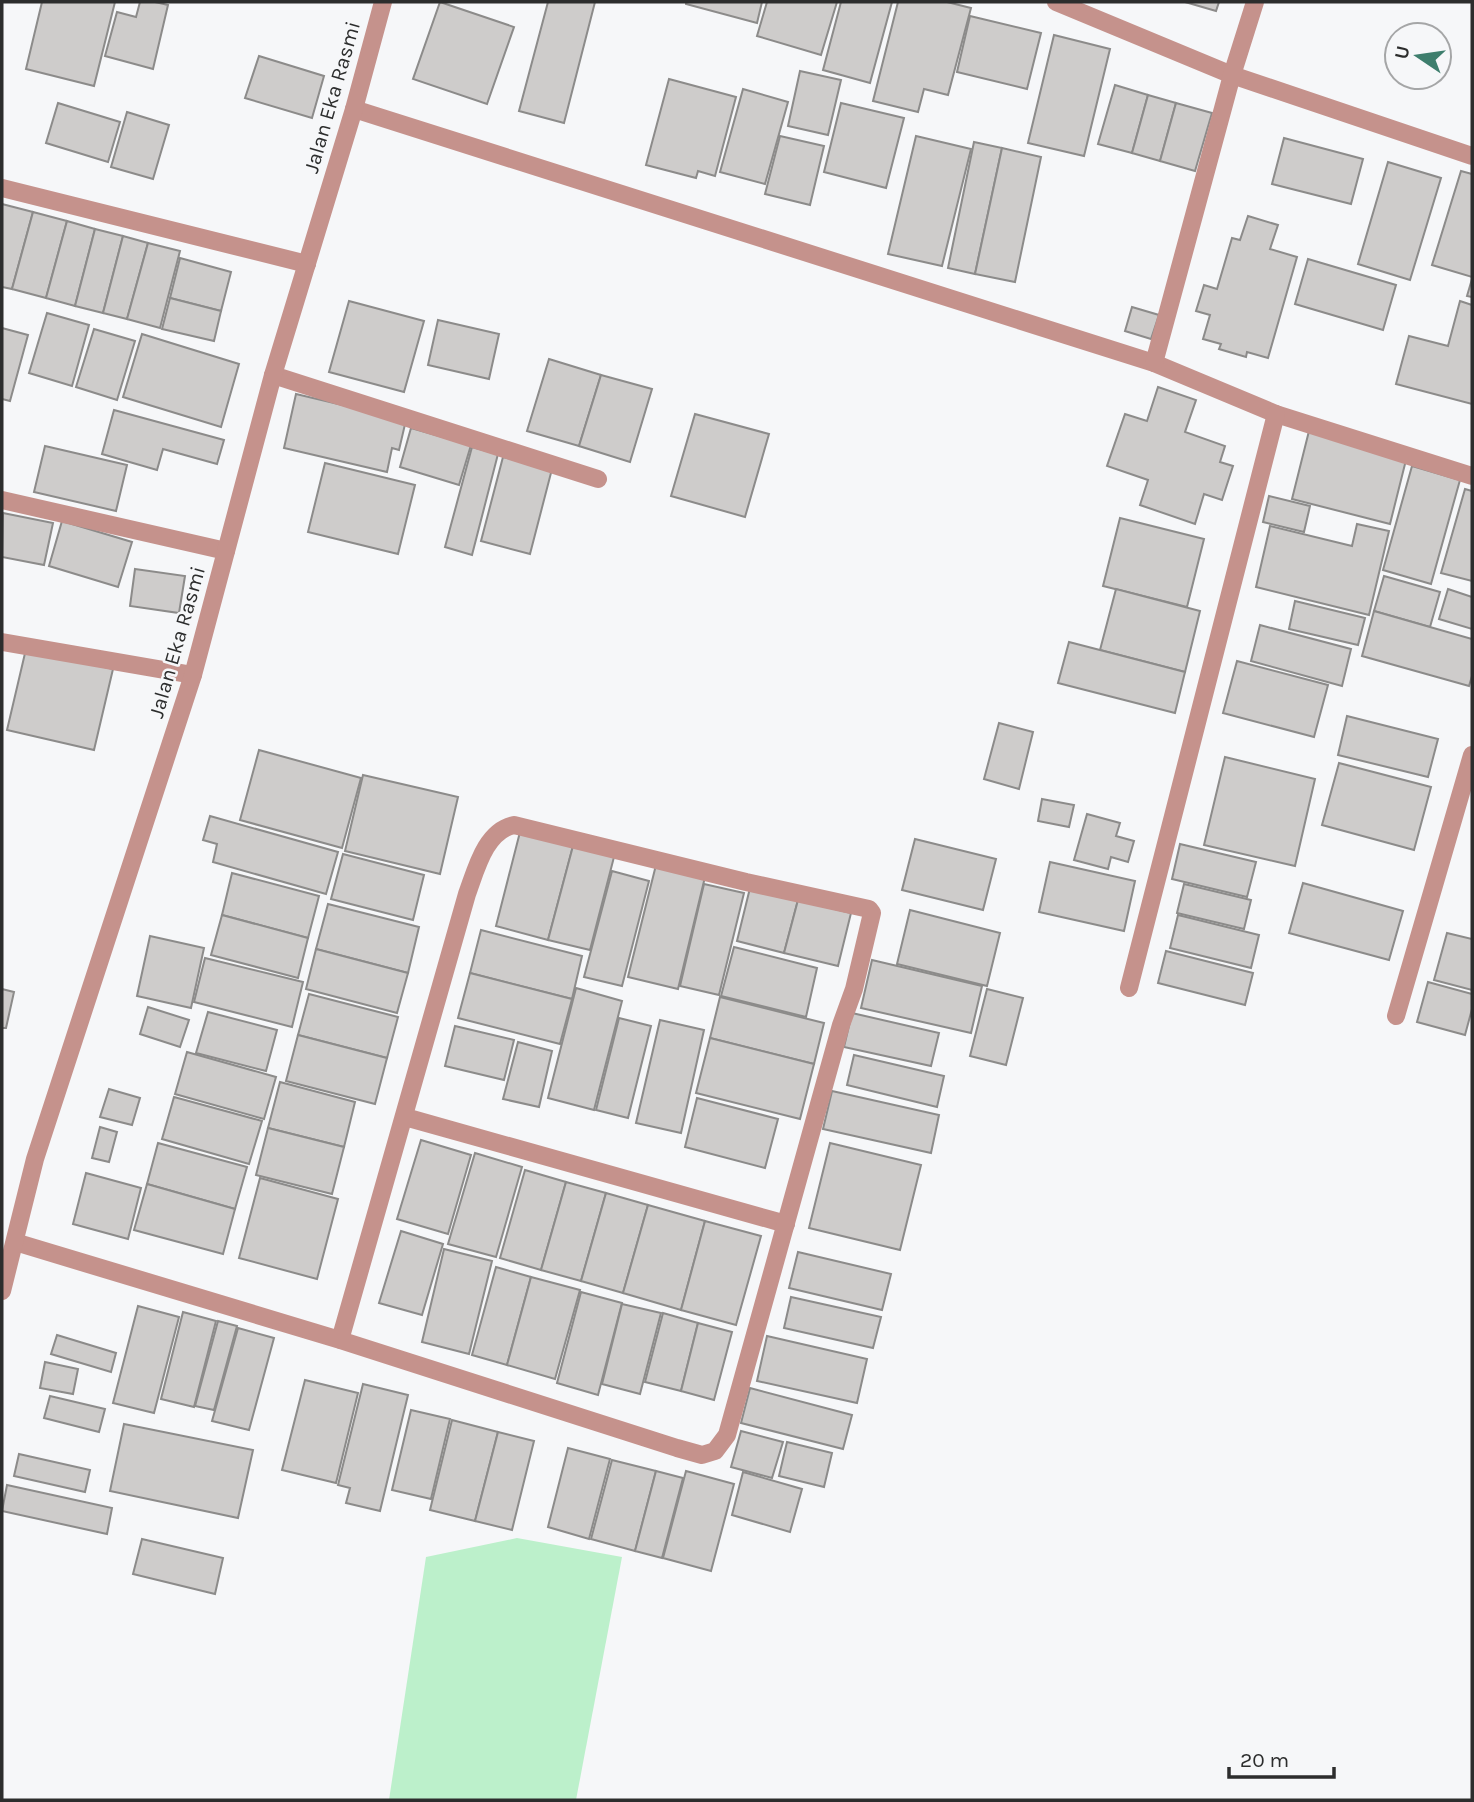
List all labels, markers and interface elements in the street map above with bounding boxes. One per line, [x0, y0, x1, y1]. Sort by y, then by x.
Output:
street label: Jalan Eka Rasmi [299, 18, 365, 176]
north arrow [1383, 21, 1453, 91]
text: U [1390, 44, 1415, 61]
street label: Jalan Eka Rasmi [144, 563, 210, 721]
scale bar [1229, 1736, 1334, 1780]
text: 20 m [1240, 1748, 1289, 1772]

